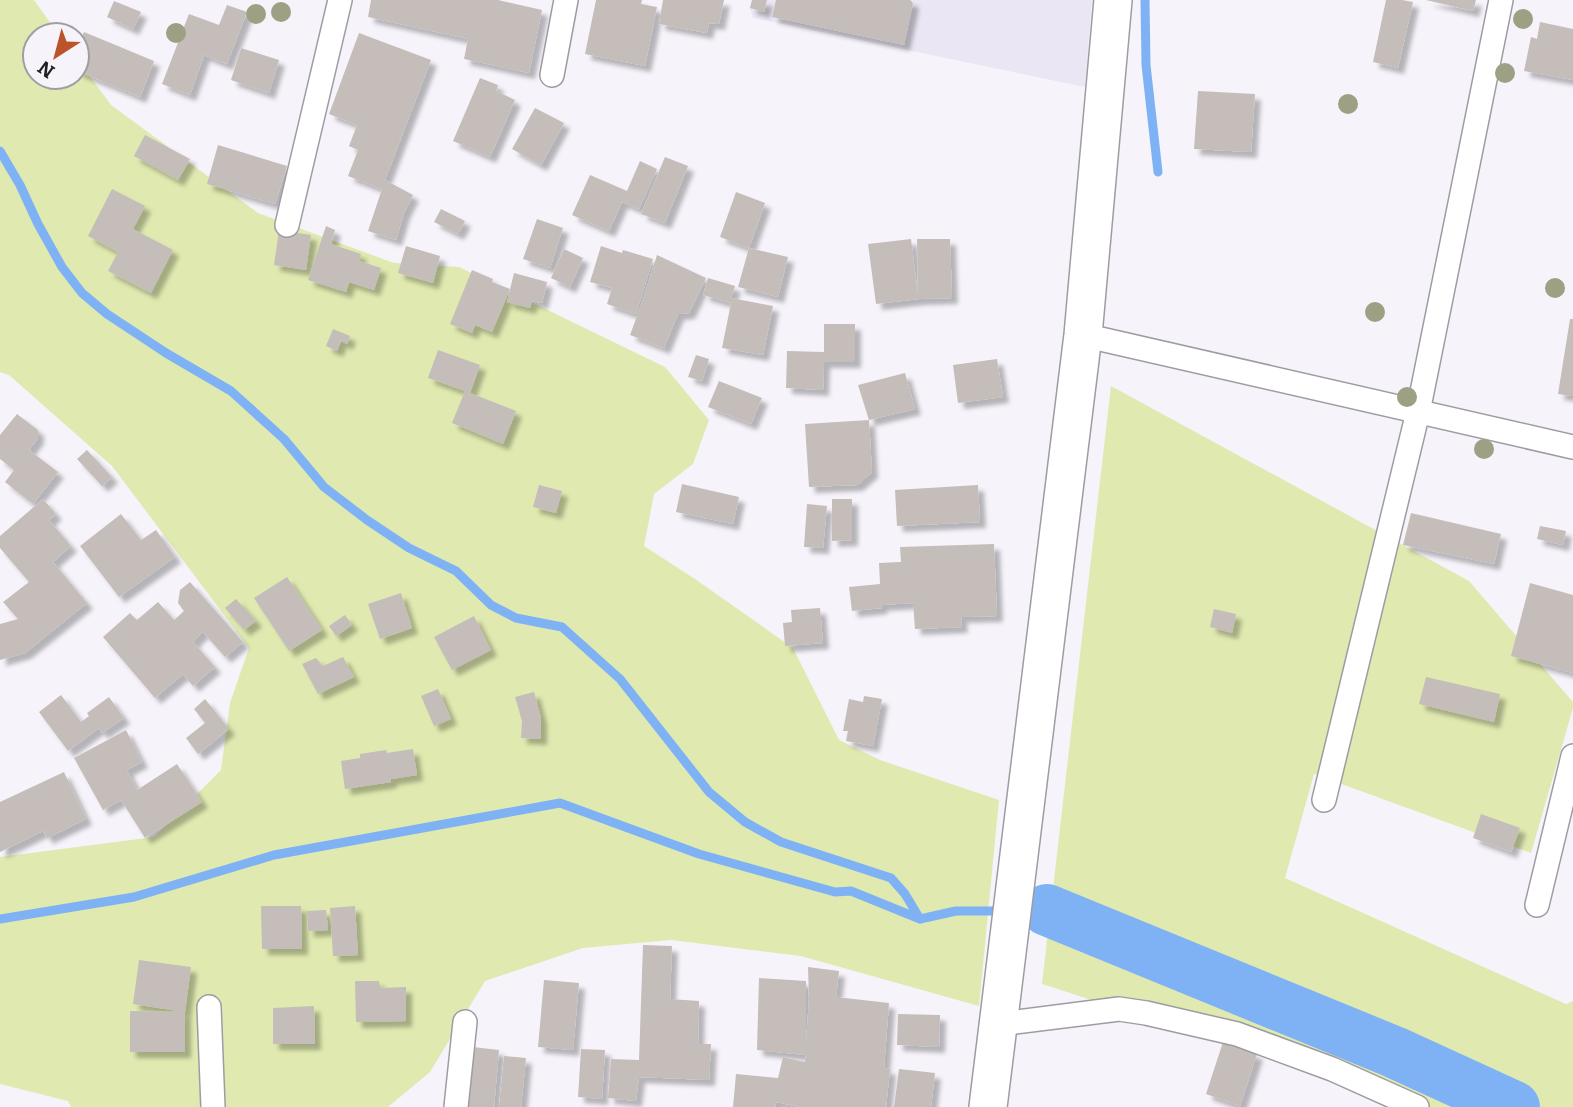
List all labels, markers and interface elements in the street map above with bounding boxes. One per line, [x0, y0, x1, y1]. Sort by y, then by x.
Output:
north arrow [21, 21, 91, 91]
text: N [33, 56, 59, 83]

